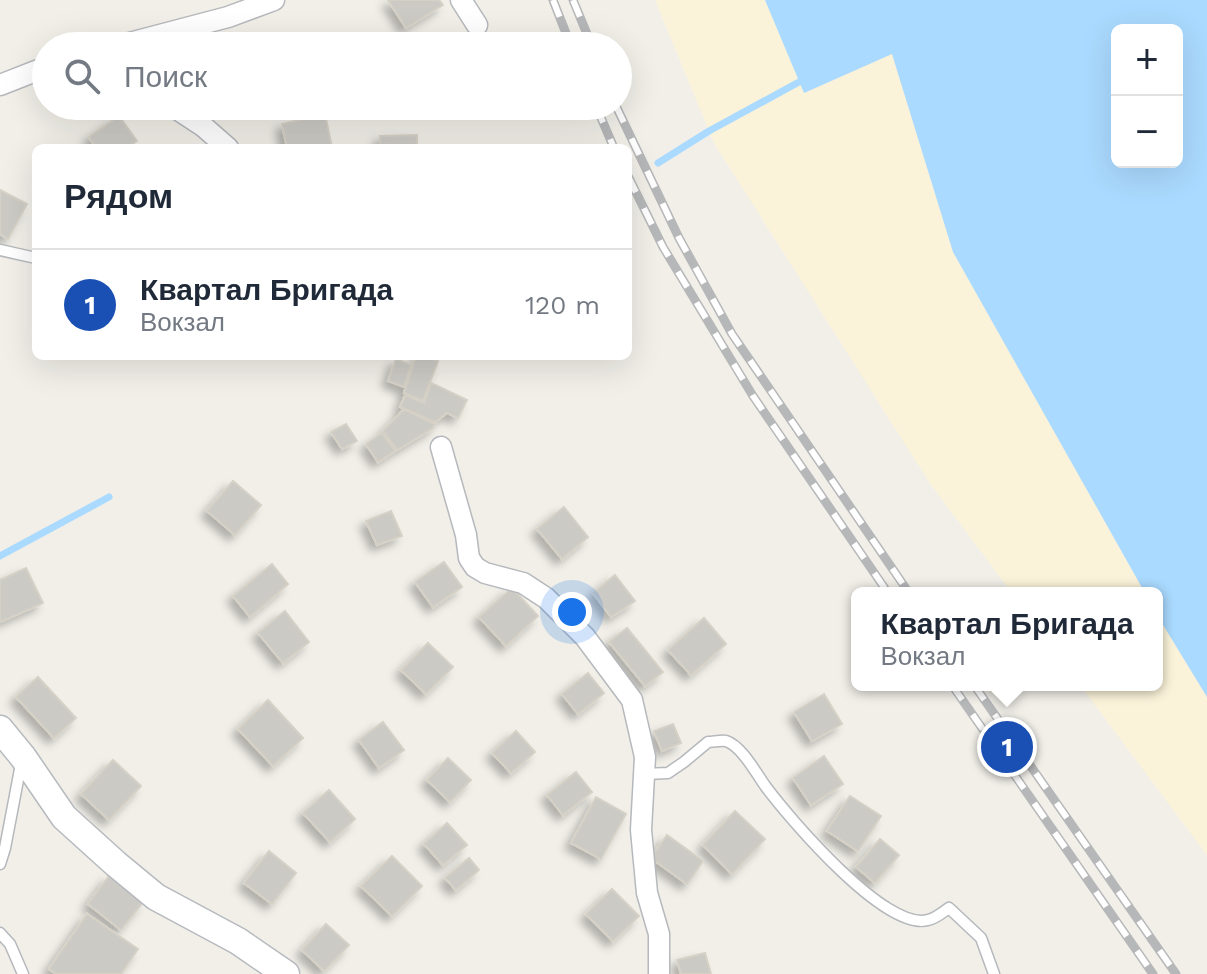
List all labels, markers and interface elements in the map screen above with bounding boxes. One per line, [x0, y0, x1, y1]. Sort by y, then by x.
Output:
map controls [1111, 24, 1183, 168]
button: + [1111, 24, 1183, 96]
search box [32, 32, 632, 120]
icon: search [60, 54, 104, 98]
text: Поиск [124, 59, 207, 94]
button: − [1111, 96, 1183, 168]
text: Рядом [64, 176, 173, 216]
text: Квартал Бригада [140, 272, 393, 307]
text: 1 [84, 290, 96, 320]
text: 120 m [525, 290, 600, 320]
text: Вокзал [140, 307, 225, 337]
popup [851, 587, 1163, 691]
your location [552, 592, 592, 632]
text: Квартал Бригада [880, 606, 1134, 641]
text: Вокзал [880, 641, 965, 671]
pin: 1 [981, 717, 1033, 777]

